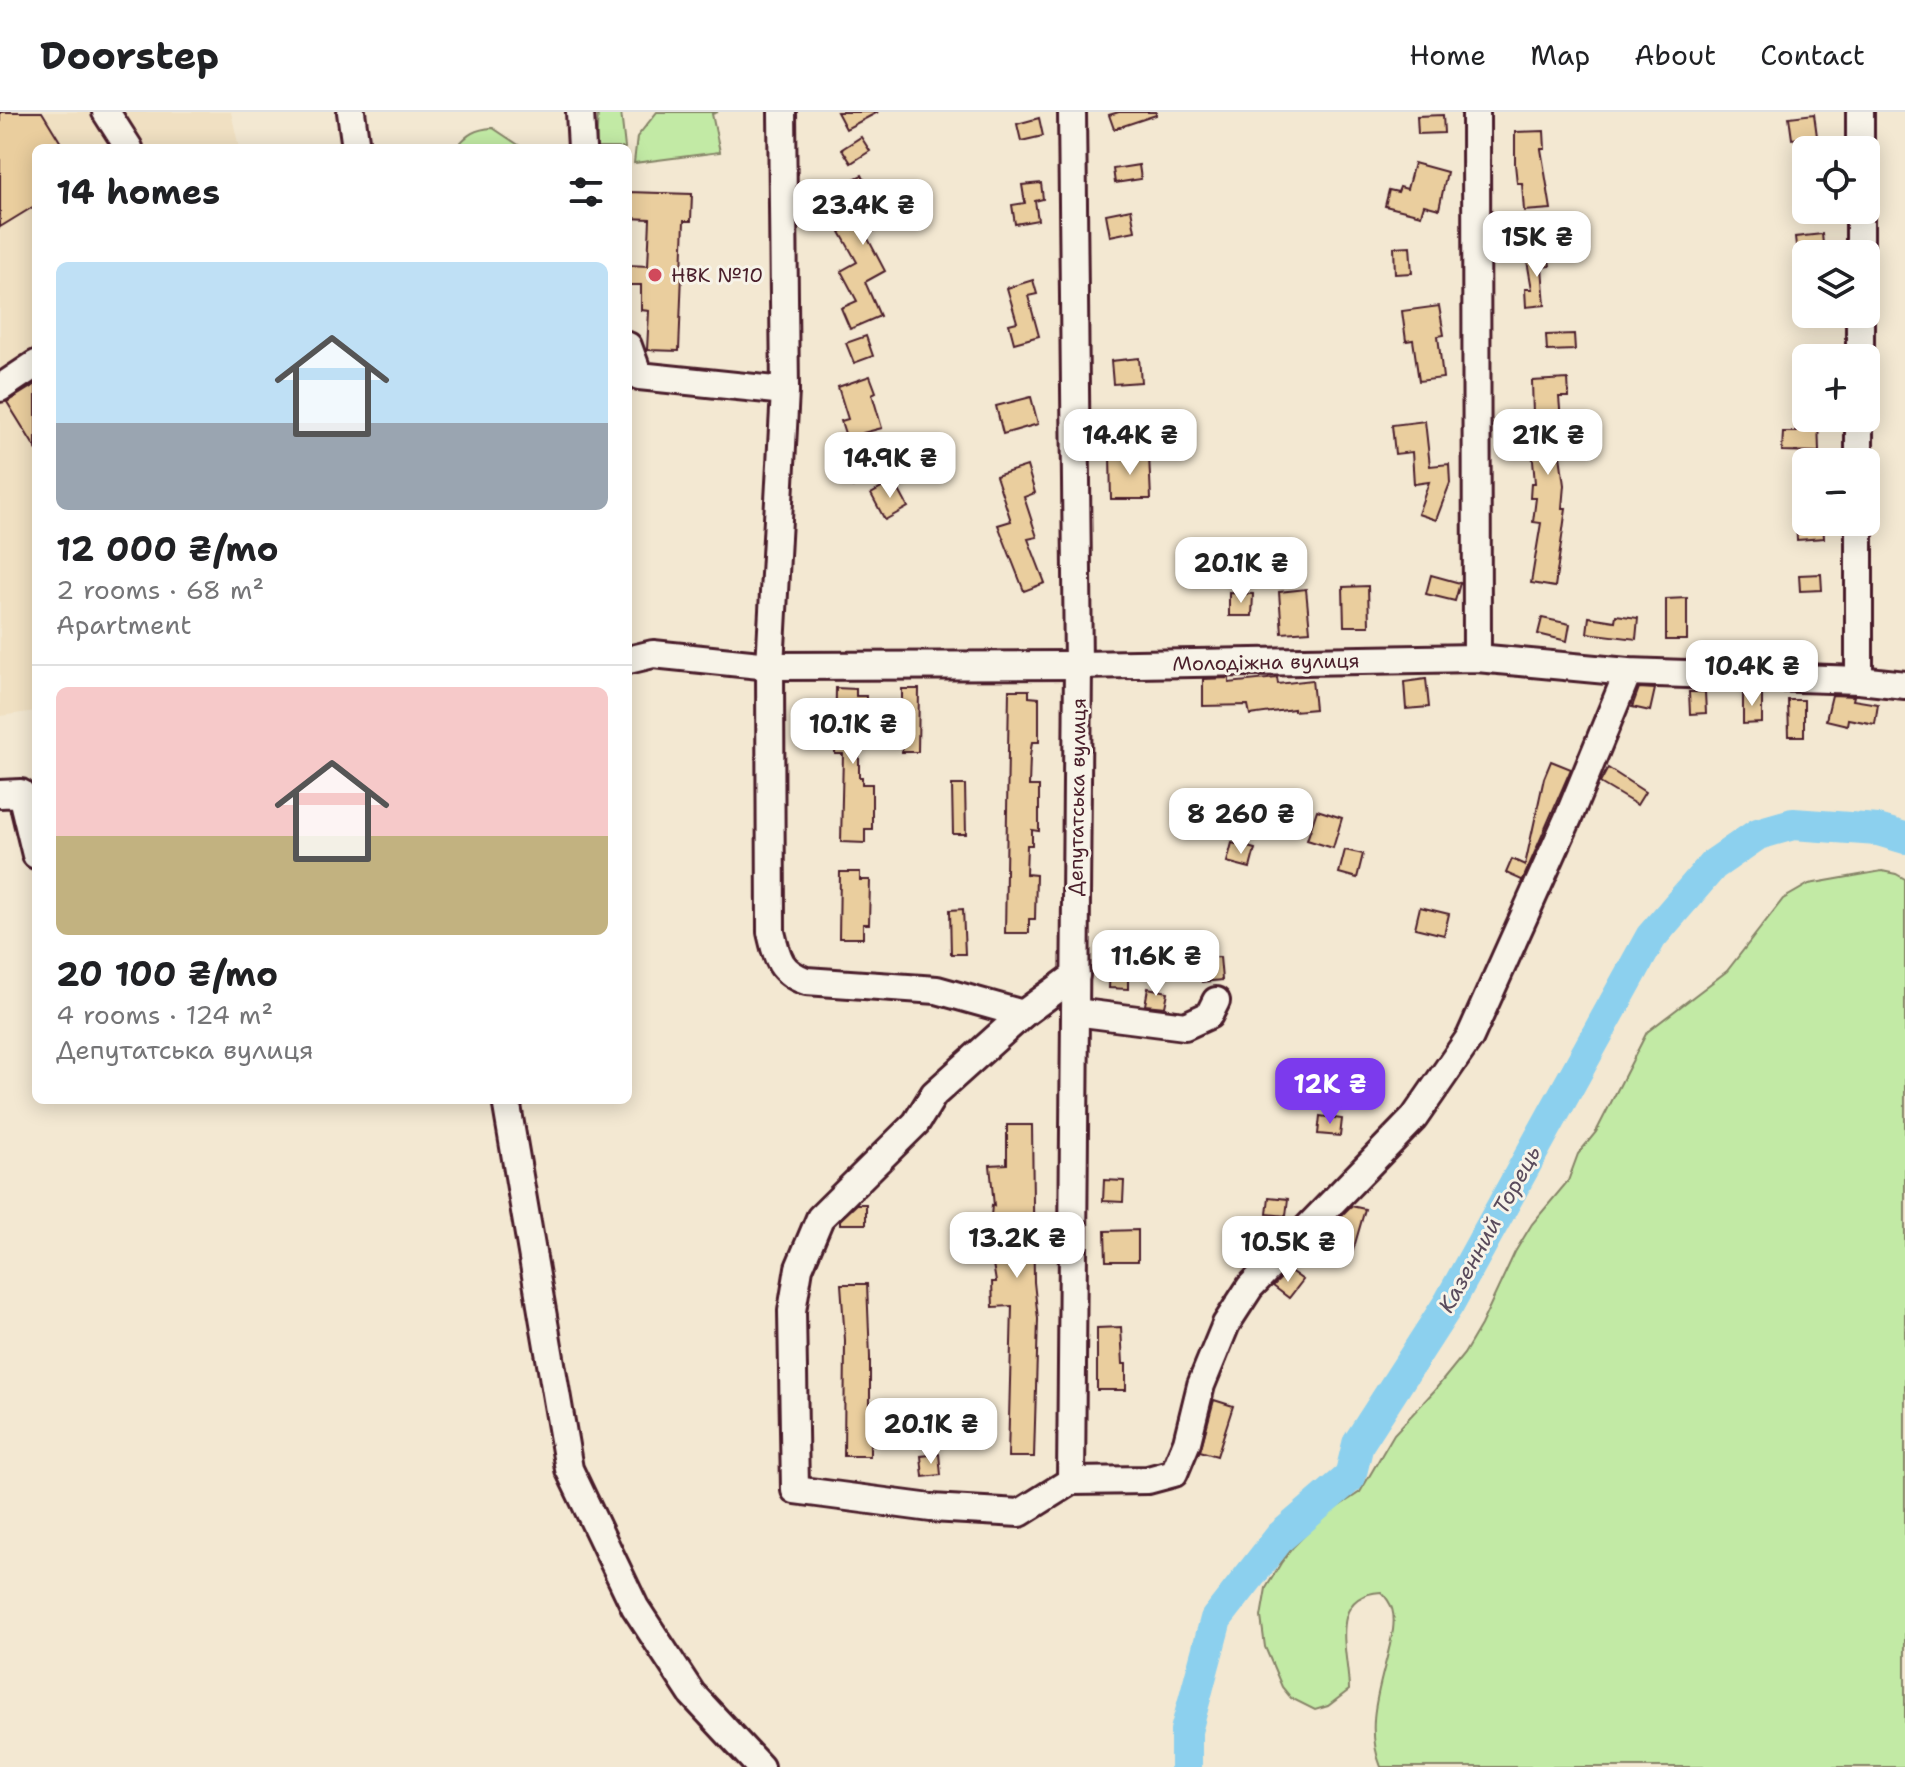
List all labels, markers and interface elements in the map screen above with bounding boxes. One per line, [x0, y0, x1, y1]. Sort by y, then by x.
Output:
text: Doorstep [40, 30, 219, 81]
text: Home [1409, 36, 1486, 74]
text: Map [1530, 36, 1590, 74]
text: About [1634, 36, 1716, 74]
text: Contact [1760, 36, 1865, 74]
map controls [1792, 136, 1880, 536]
button: locate [1792, 136, 1880, 224]
text: 14 homes [56, 169, 220, 215]
icon: filters [564, 170, 608, 214]
pin: 23.4K ₴ [789, 179, 937, 247]
text: 23.4K ₴ [811, 187, 915, 222]
pin: 15K ₴ [1481, 211, 1593, 279]
text: 15K ₴ [1501, 219, 1573, 254]
button: layers [1792, 240, 1880, 328]
place label: НВК №10 [671, 262, 763, 288]
marker: НВК №10 [646, 266, 664, 284]
icon: home [260, 314, 404, 458]
button: + [1792, 344, 1880, 432]
pin: 14.4K ₴ [1056, 409, 1204, 477]
pin: 21K ₴ [1492, 409, 1604, 477]
text: 14.4K ₴ [1082, 417, 1178, 452]
text: 21K ₴ [1511, 417, 1585, 452]
pin: 14.9K ₴ [816, 432, 964, 500]
text: 14.9K ₴ [843, 440, 937, 475]
button: − [1792, 448, 1880, 536]
text: 12 000 ₴/mo [56, 526, 279, 572]
pin: 20.1K ₴ [1167, 537, 1315, 605]
text: 20.1K ₴ [1193, 545, 1289, 580]
text: 2 rooms · 68 m² [56, 572, 264, 607]
text: Apartment [56, 607, 192, 642]
pin: 10.4K ₴ [1678, 640, 1826, 708]
street label: Молодіжна вулиця [1172, 647, 1360, 677]
text: 10.4K ₴ [1704, 648, 1800, 683]
pin: 10.1K ₴ [779, 698, 927, 766]
street label: Депутатська вулиця [1062, 698, 1092, 896]
text: 10.1K ₴ [809, 706, 897, 741]
icon: home [260, 739, 404, 883]
pin: 8 260 ₴ [1167, 788, 1315, 856]
text: 8 260 ₴ [1187, 796, 1295, 831]
pin: 11.6K ₴ [1082, 930, 1230, 998]
text: 11.6K ₴ [1110, 938, 1202, 973]
text: 20 100 ₴/mo [56, 951, 278, 997]
text: 4 rooms · 124 m² [56, 997, 273, 1032]
text: Депутатська вулиця [56, 1032, 314, 1067]
pin: 12K ₴ [1274, 1058, 1386, 1126]
text: 12K ₴ [1293, 1066, 1367, 1101]
water label: Казенний Торець [1431, 1140, 1547, 1318]
pin: 13.2K ₴ [943, 1212, 1091, 1280]
pin: 10.5K ₴ [1214, 1216, 1362, 1284]
text: 13.2K ₴ [968, 1220, 1066, 1255]
text: 10.5K ₴ [1240, 1224, 1336, 1259]
pin: 20.1K ₴ [857, 1398, 1005, 1466]
text: 20.1K ₴ [883, 1406, 979, 1441]

